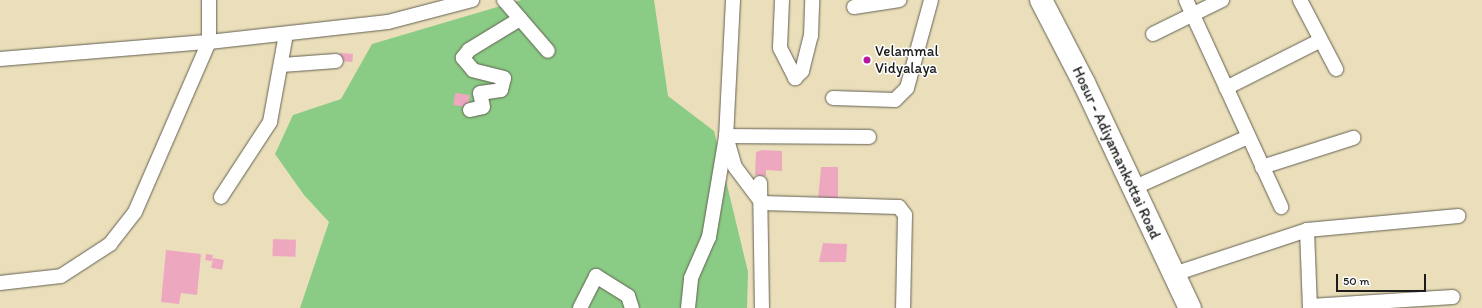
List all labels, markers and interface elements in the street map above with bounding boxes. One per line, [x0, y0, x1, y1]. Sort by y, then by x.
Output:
place label: Velammal Vidyalaya [875, 42, 939, 77]
marker: Velammal Vidyalaya [862, 55, 872, 65]
street label: Hosur - Adiyamankottai Road [1068, 63, 1164, 243]
scale bar [1338, 266, 1428, 292]
text: 50 m [1343, 274, 1369, 288]

